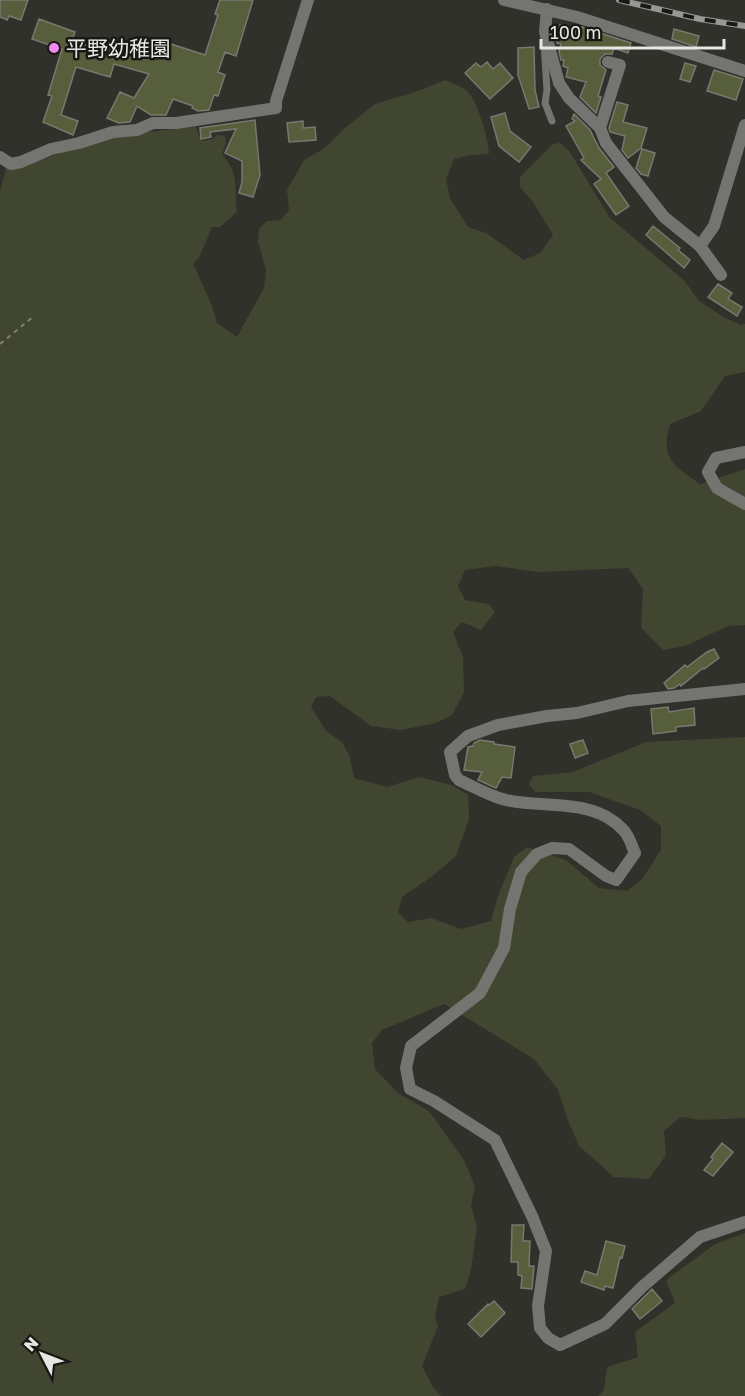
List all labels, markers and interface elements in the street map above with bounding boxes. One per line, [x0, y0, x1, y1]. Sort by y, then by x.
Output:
scale bar [541, 12, 724, 50]
text: 100 m [550, 21, 601, 43]
place label: 平野幼稚園 [66, 35, 171, 61]
marker: 平野幼稚園 [47, 41, 61, 55]
north arrow [12, 1324, 72, 1384]
text: N [19, 1333, 42, 1355]

